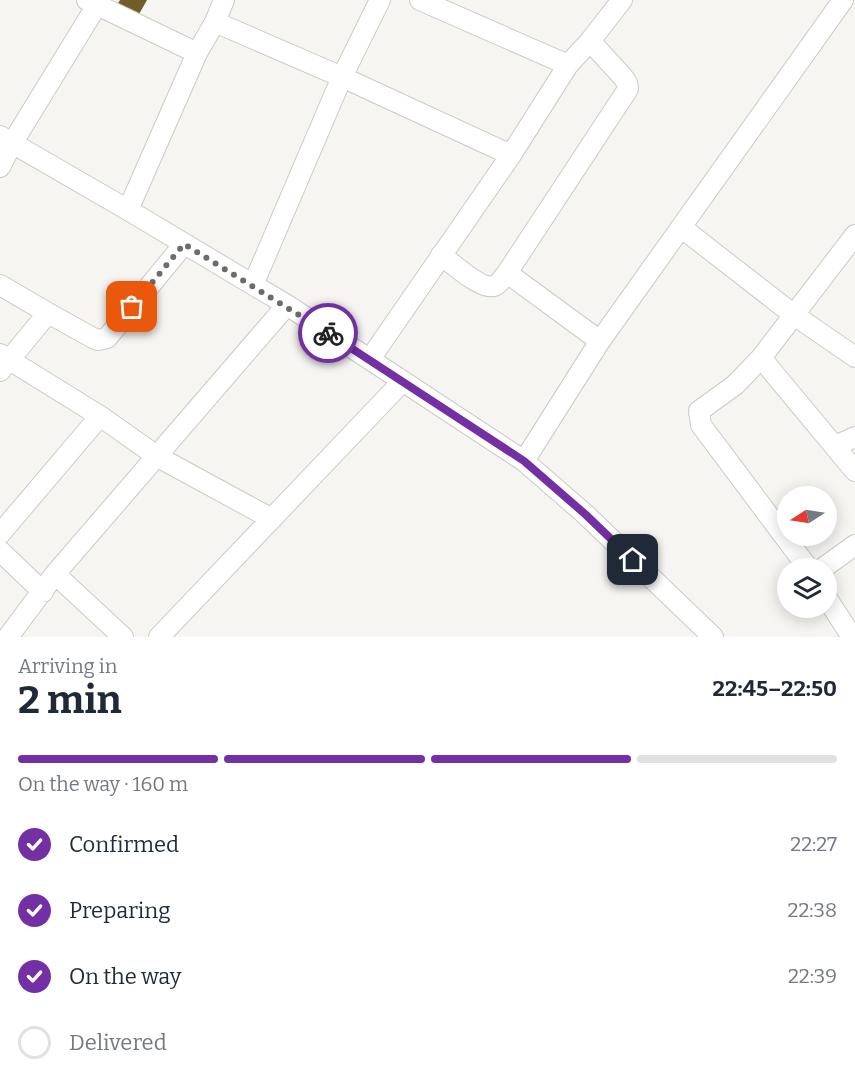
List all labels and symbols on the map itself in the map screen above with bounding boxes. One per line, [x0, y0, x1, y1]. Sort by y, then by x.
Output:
pin [106, 281, 157, 332]
courier [298, 303, 358, 363]
north arrow [777, 486, 837, 546]
pin [607, 534, 658, 585]

